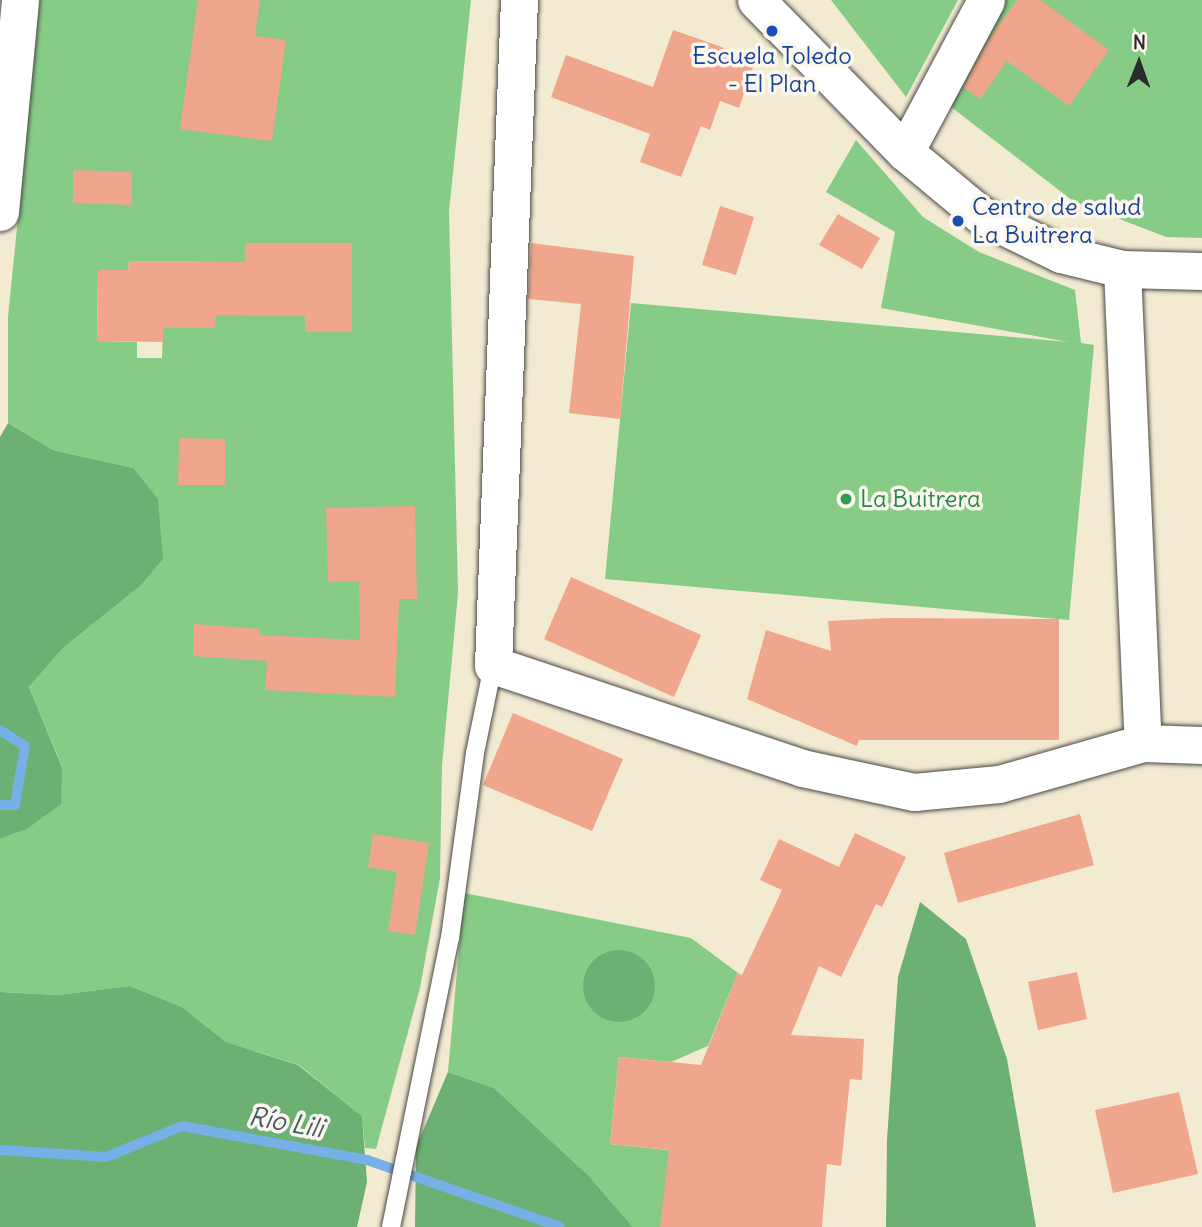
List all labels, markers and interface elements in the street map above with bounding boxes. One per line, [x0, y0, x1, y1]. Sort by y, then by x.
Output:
marker: Escuela Toledo - El Plan [764, 23, 780, 39]
north arrow [1104, 28, 1174, 98]
text: N [1133, 30, 1146, 54]
place label: Escuela Toledo - El Plan [692, 42, 852, 98]
place label: Centro de salud La Buitrera [972, 193, 1141, 249]
marker: Centro de salud La Buitrera [950, 213, 966, 229]
place label: La Buitrera [860, 485, 981, 513]
marker: La Buitrera [838, 491, 854, 507]
water label: Río Lili [246, 1100, 326, 1144]

